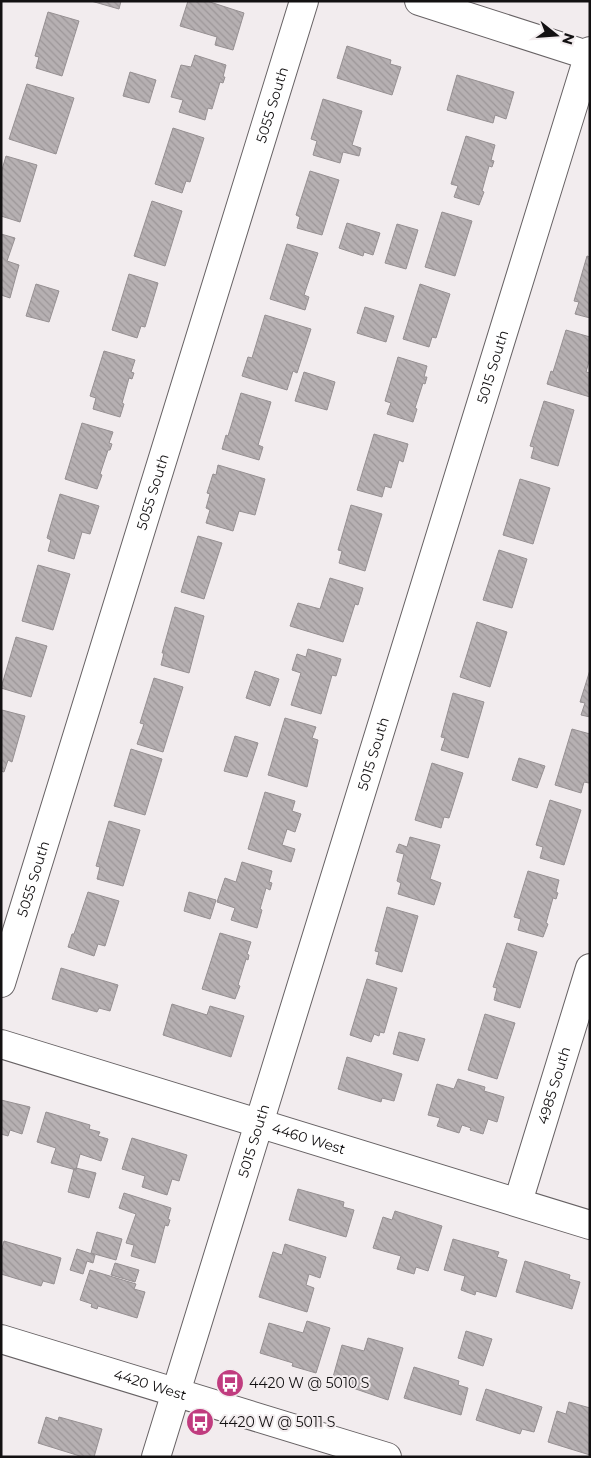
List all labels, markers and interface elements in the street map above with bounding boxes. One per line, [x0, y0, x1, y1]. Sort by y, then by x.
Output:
north arrow [531, 10, 581, 60]
text: N [558, 31, 579, 47]
street label: 5055 South [252, 65, 292, 145]
street label: 5015 South [473, 328, 512, 406]
street label: 5055 South [132, 452, 173, 532]
street label: 5015 South [353, 715, 393, 793]
street label: 5055 South [13, 839, 53, 919]
street label: 4985 South [533, 1044, 574, 1126]
street label: 5015 South [234, 1102, 273, 1180]
street label: 4460 West [270, 1119, 348, 1158]
street label: 4420 West [112, 1365, 189, 1404]
bus stop icon: 4420 W @ 5010 S [215, 1368, 245, 1398]
place label: 4420 W @ 5010 S [249, 1374, 369, 1392]
bus stop icon: 4420 W @ 5011 S [185, 1407, 215, 1437]
place label: 4420 W @ 5011 S [219, 1413, 335, 1431]

